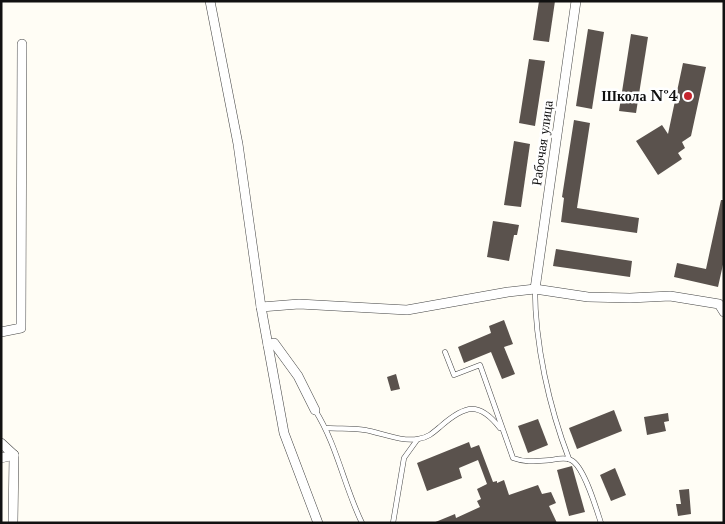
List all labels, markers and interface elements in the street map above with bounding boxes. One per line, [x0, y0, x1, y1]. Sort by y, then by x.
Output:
place label: Школа №4 [602, 87, 678, 105]
marker: Школа №4 [682, 90, 694, 102]
street label: Рабочая улица [527, 98, 557, 187]

